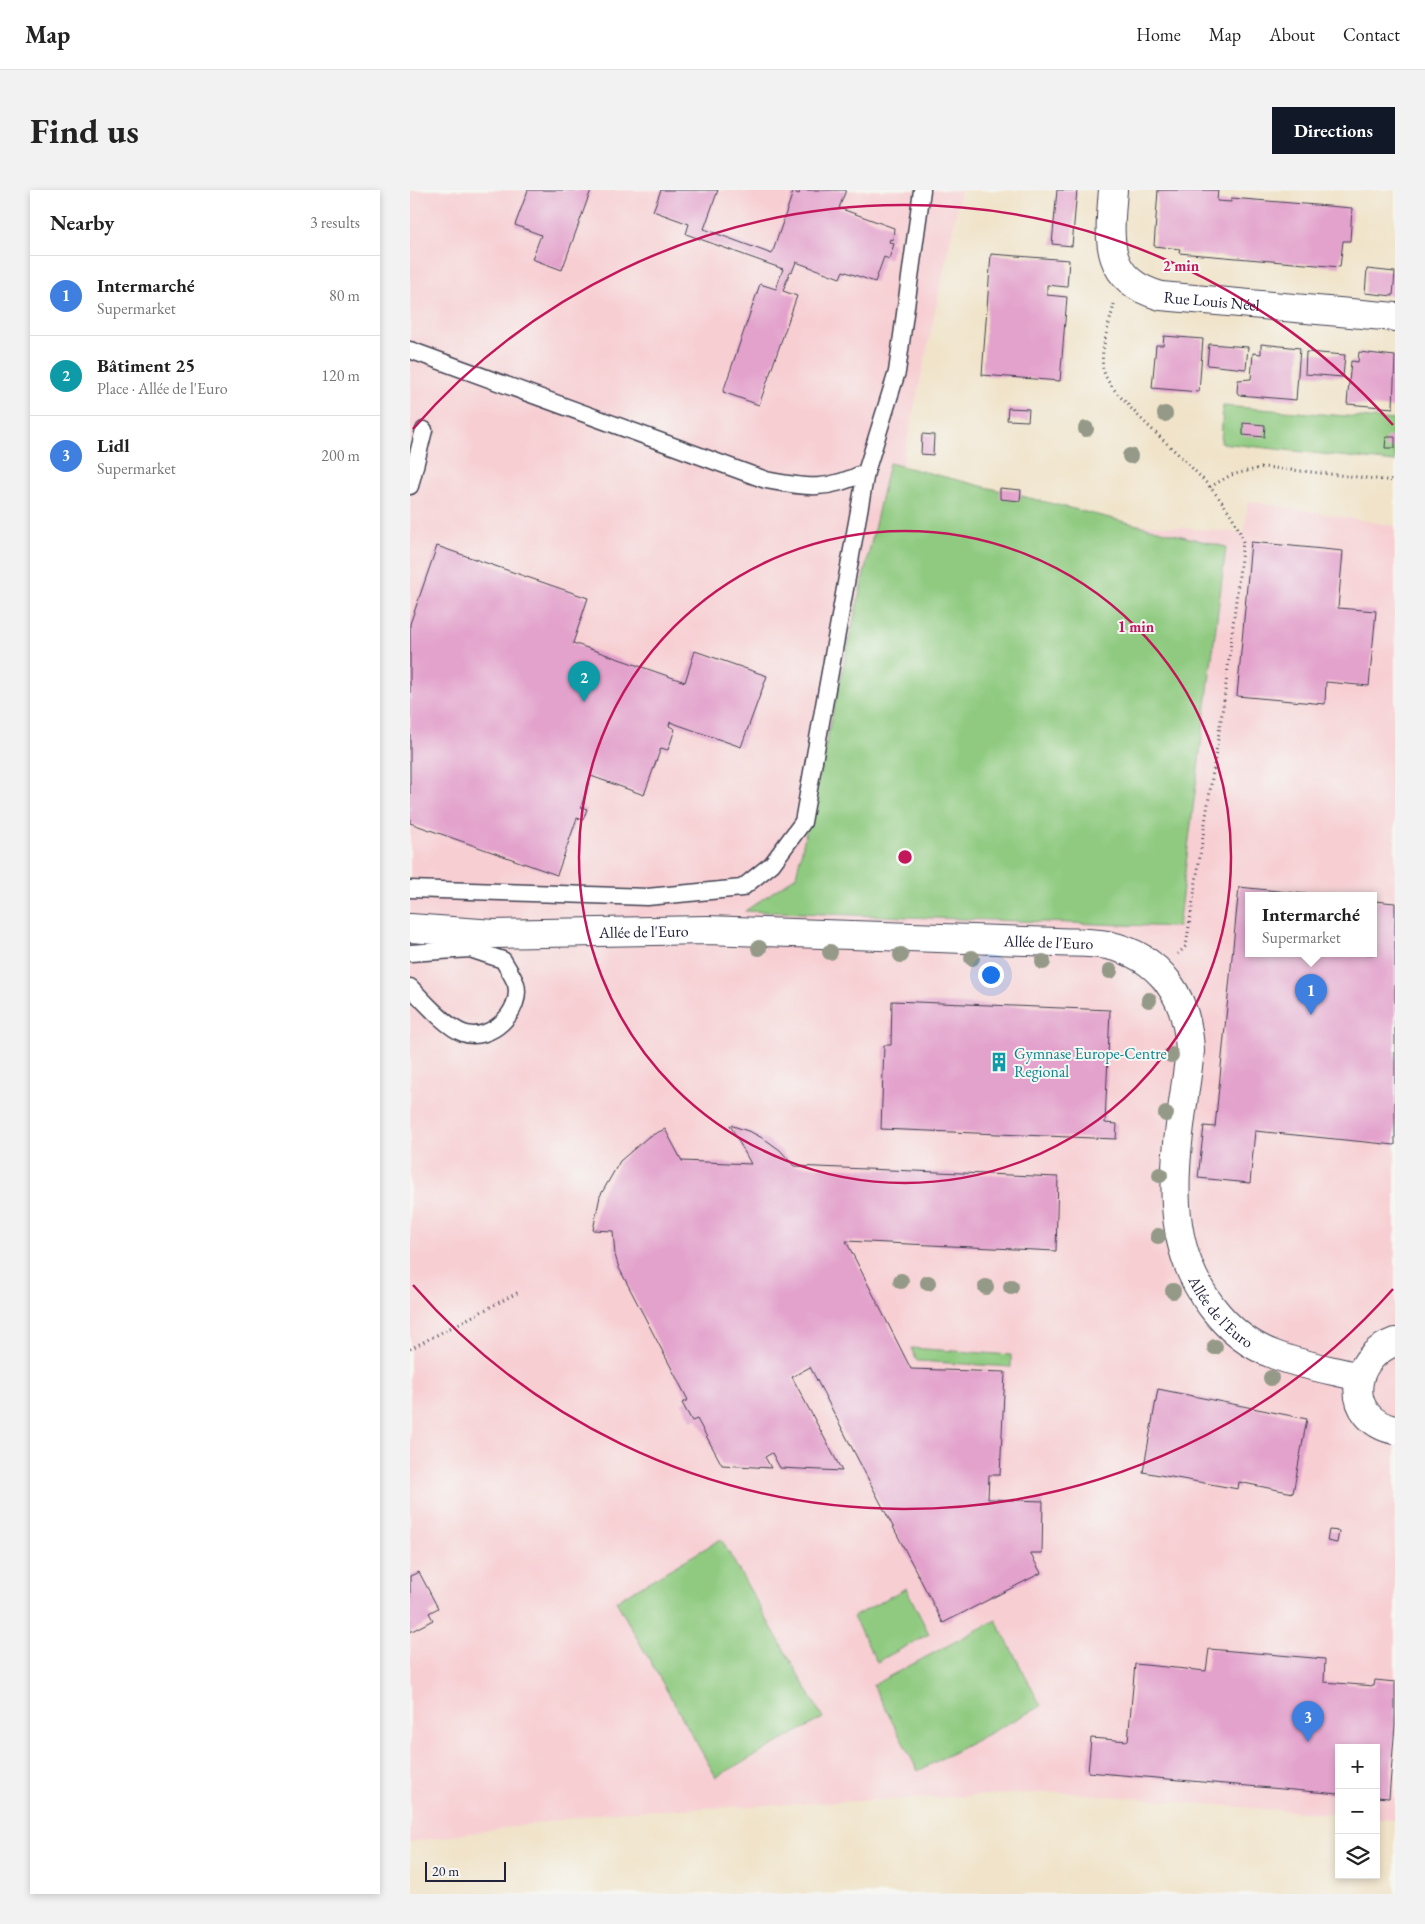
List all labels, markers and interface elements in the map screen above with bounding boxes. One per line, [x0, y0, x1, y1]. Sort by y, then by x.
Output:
text: Map [25, 19, 70, 50]
text: Home [1136, 23, 1181, 46]
text: Map [1209, 23, 1241, 46]
text: About [1269, 23, 1315, 46]
text: Contact [1343, 23, 1400, 46]
button: Directions [1272, 107, 1395, 154]
text: Find us [30, 108, 139, 153]
text: Nearby [50, 209, 114, 236]
text: 3 results [310, 212, 360, 233]
text: 2 min [1163, 256, 1200, 275]
text: Intermarché [97, 273, 195, 298]
text: 1 [62, 285, 70, 306]
text: 80 m [329, 285, 360, 306]
street label: Rue Louis Néel [1163, 286, 1261, 316]
text: Supermarket [97, 298, 176, 319]
text: Bâtiment 25 [97, 353, 195, 378]
text: 2 [62, 365, 70, 386]
text: 120 m [321, 365, 360, 386]
text: Place · Allée de l'Euro [97, 378, 228, 399]
text: Lidl [97, 433, 130, 458]
text: 3 [62, 445, 70, 466]
text: 200 m [321, 445, 360, 466]
text: Supermarket [97, 458, 176, 479]
text: 1 min [1118, 617, 1155, 636]
pin: 2 [568, 661, 600, 702]
centre of rings [896, 848, 914, 866]
popup [1245, 892, 1377, 957]
text: Intermarché [1262, 902, 1360, 927]
street label: Allée de l'Euro [598, 920, 689, 943]
text: Supermarket [1262, 927, 1341, 948]
street label: Allée de l'Euro [1002, 930, 1094, 954]
your location [978, 962, 1004, 988]
pin: 1 [1295, 974, 1327, 1015]
place label: Gymnase Europe-Centre Regional [1014, 1043, 1167, 1082]
building icon: Gymnase Europe-Centre Regional [988, 1051, 1010, 1073]
street label: Allée de l'Euro [1183, 1271, 1257, 1353]
pin: 3 [1292, 1701, 1324, 1742]
map controls [1335, 1744, 1380, 1879]
button: + [1335, 1744, 1380, 1789]
button: − [1335, 1789, 1380, 1834]
button: layers [1335, 1834, 1380, 1879]
scale bar [425, 1859, 506, 1882]
text: 20 m [432, 1862, 459, 1880]

